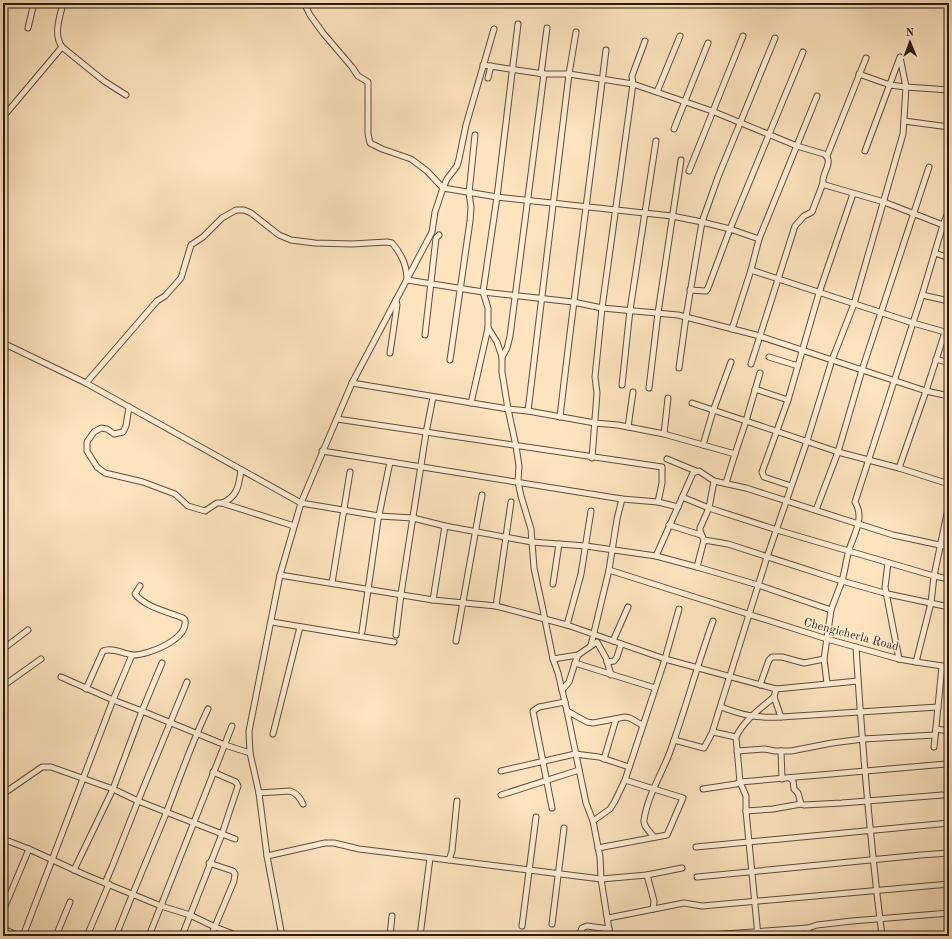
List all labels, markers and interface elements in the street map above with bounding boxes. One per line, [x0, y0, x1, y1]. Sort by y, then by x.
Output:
north arrow [890, 22, 930, 62]
text: N [906, 28, 915, 39]
street label: Chengicherla Road [802, 617, 900, 653]

